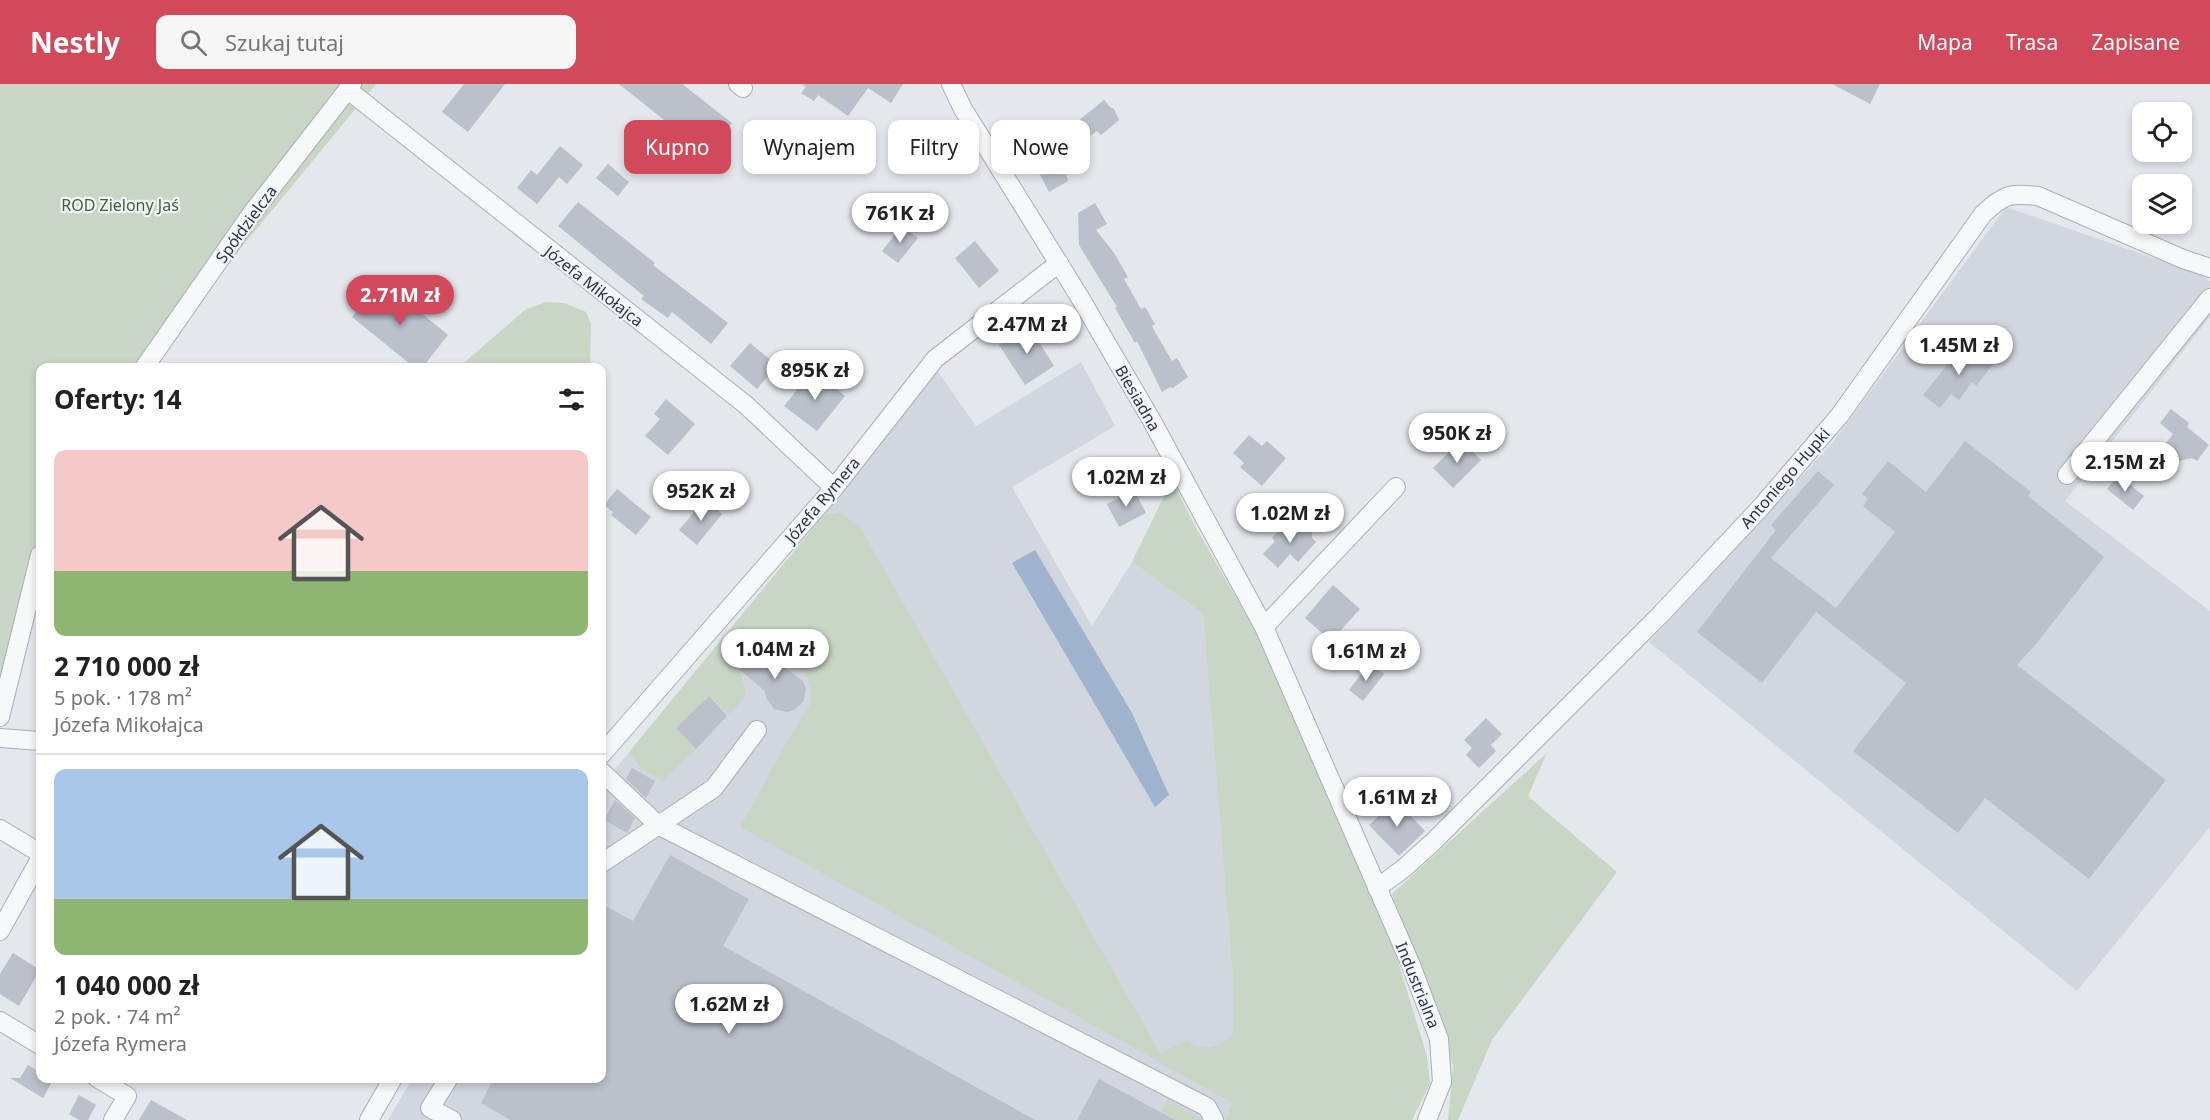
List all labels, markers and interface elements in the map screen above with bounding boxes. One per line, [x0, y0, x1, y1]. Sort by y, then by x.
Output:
search box [156, 15, 576, 69]
text: Nestly [30, 23, 120, 61]
icon: search [177, 26, 210, 59]
text: Szukaj tutaj [225, 27, 344, 57]
text: Mapa [1917, 28, 1973, 56]
text: Trasa [2006, 28, 2058, 56]
text: Zapisane [2091, 28, 2180, 56]
map controls [2132, 102, 2192, 234]
button: locate [2132, 102, 2192, 162]
chip: Kupno [624, 120, 731, 174]
chip: Wynajem [743, 120, 876, 174]
chip: Filtry [888, 120, 979, 174]
chip: Nowe [991, 120, 1090, 174]
button: layers [2132, 174, 2192, 234]
street label: Spółdzielcza [210, 181, 282, 267]
pin: 761K zł [845, 193, 955, 244]
park label: ROD Zielony Jaś [61, 194, 179, 216]
text: 761K zł [866, 199, 934, 226]
street label: Józefa Mikołajca [538, 239, 648, 332]
pin: 2.71M zł [338, 275, 462, 326]
text: 2.71M zł [360, 281, 440, 308]
pin: 2.47M zł [965, 304, 1089, 355]
text: 2.47M zł [987, 310, 1067, 337]
pin: 1.45M zł [1897, 325, 2021, 376]
text: 1.45M zł [1919, 331, 1999, 358]
pin: 895K zł [760, 350, 870, 401]
text: 895K zł [781, 356, 849, 383]
street label: Biesiadna [1110, 361, 1166, 435]
text: Oferty: 14 [54, 381, 182, 417]
icon: filters [555, 383, 588, 416]
pin: 950K zł [1402, 413, 1512, 464]
text: 950K zł [1423, 419, 1491, 446]
street label: Antoniego Hupki [1735, 423, 1835, 533]
pin: 2.15M zł [2063, 442, 2187, 493]
text: 2.15M zł [2085, 448, 2165, 475]
street label: Józefa Rymera [778, 452, 865, 549]
pin: 1.02M zł [1064, 457, 1188, 508]
text: 1.02M zł [1086, 463, 1166, 490]
pin: 952K zł [646, 471, 756, 522]
text: 952K zł [667, 477, 735, 504]
icon: home [267, 489, 375, 597]
pin: 1.02M zł [1228, 493, 1352, 544]
text: 1.02M zł [1250, 499, 1330, 526]
pin: 1.04M zł [713, 629, 837, 680]
pin: 1.61M zł [1304, 631, 1428, 682]
text: 1.04M zł [735, 635, 815, 662]
text: 1.61M zł [1326, 637, 1406, 664]
text: 2 710 000 zł [54, 648, 199, 684]
text: 5 pok. · 178 m² [54, 684, 192, 711]
text: Józefa Mikołajca [54, 711, 204, 738]
pin: 1.61M zł [1335, 777, 1459, 828]
text: 1.61M zł [1357, 783, 1437, 810]
icon: home [267, 808, 375, 916]
street label: Industrialna [1391, 939, 1445, 1031]
text: 1 040 000 zł [54, 967, 199, 1003]
pin: 1.62M zł [667, 984, 791, 1035]
text: 1.62M zł [689, 990, 769, 1017]
text: 2 pok. · 74 m² [54, 1003, 181, 1030]
text: Józefa Rymera [54, 1030, 187, 1057]

